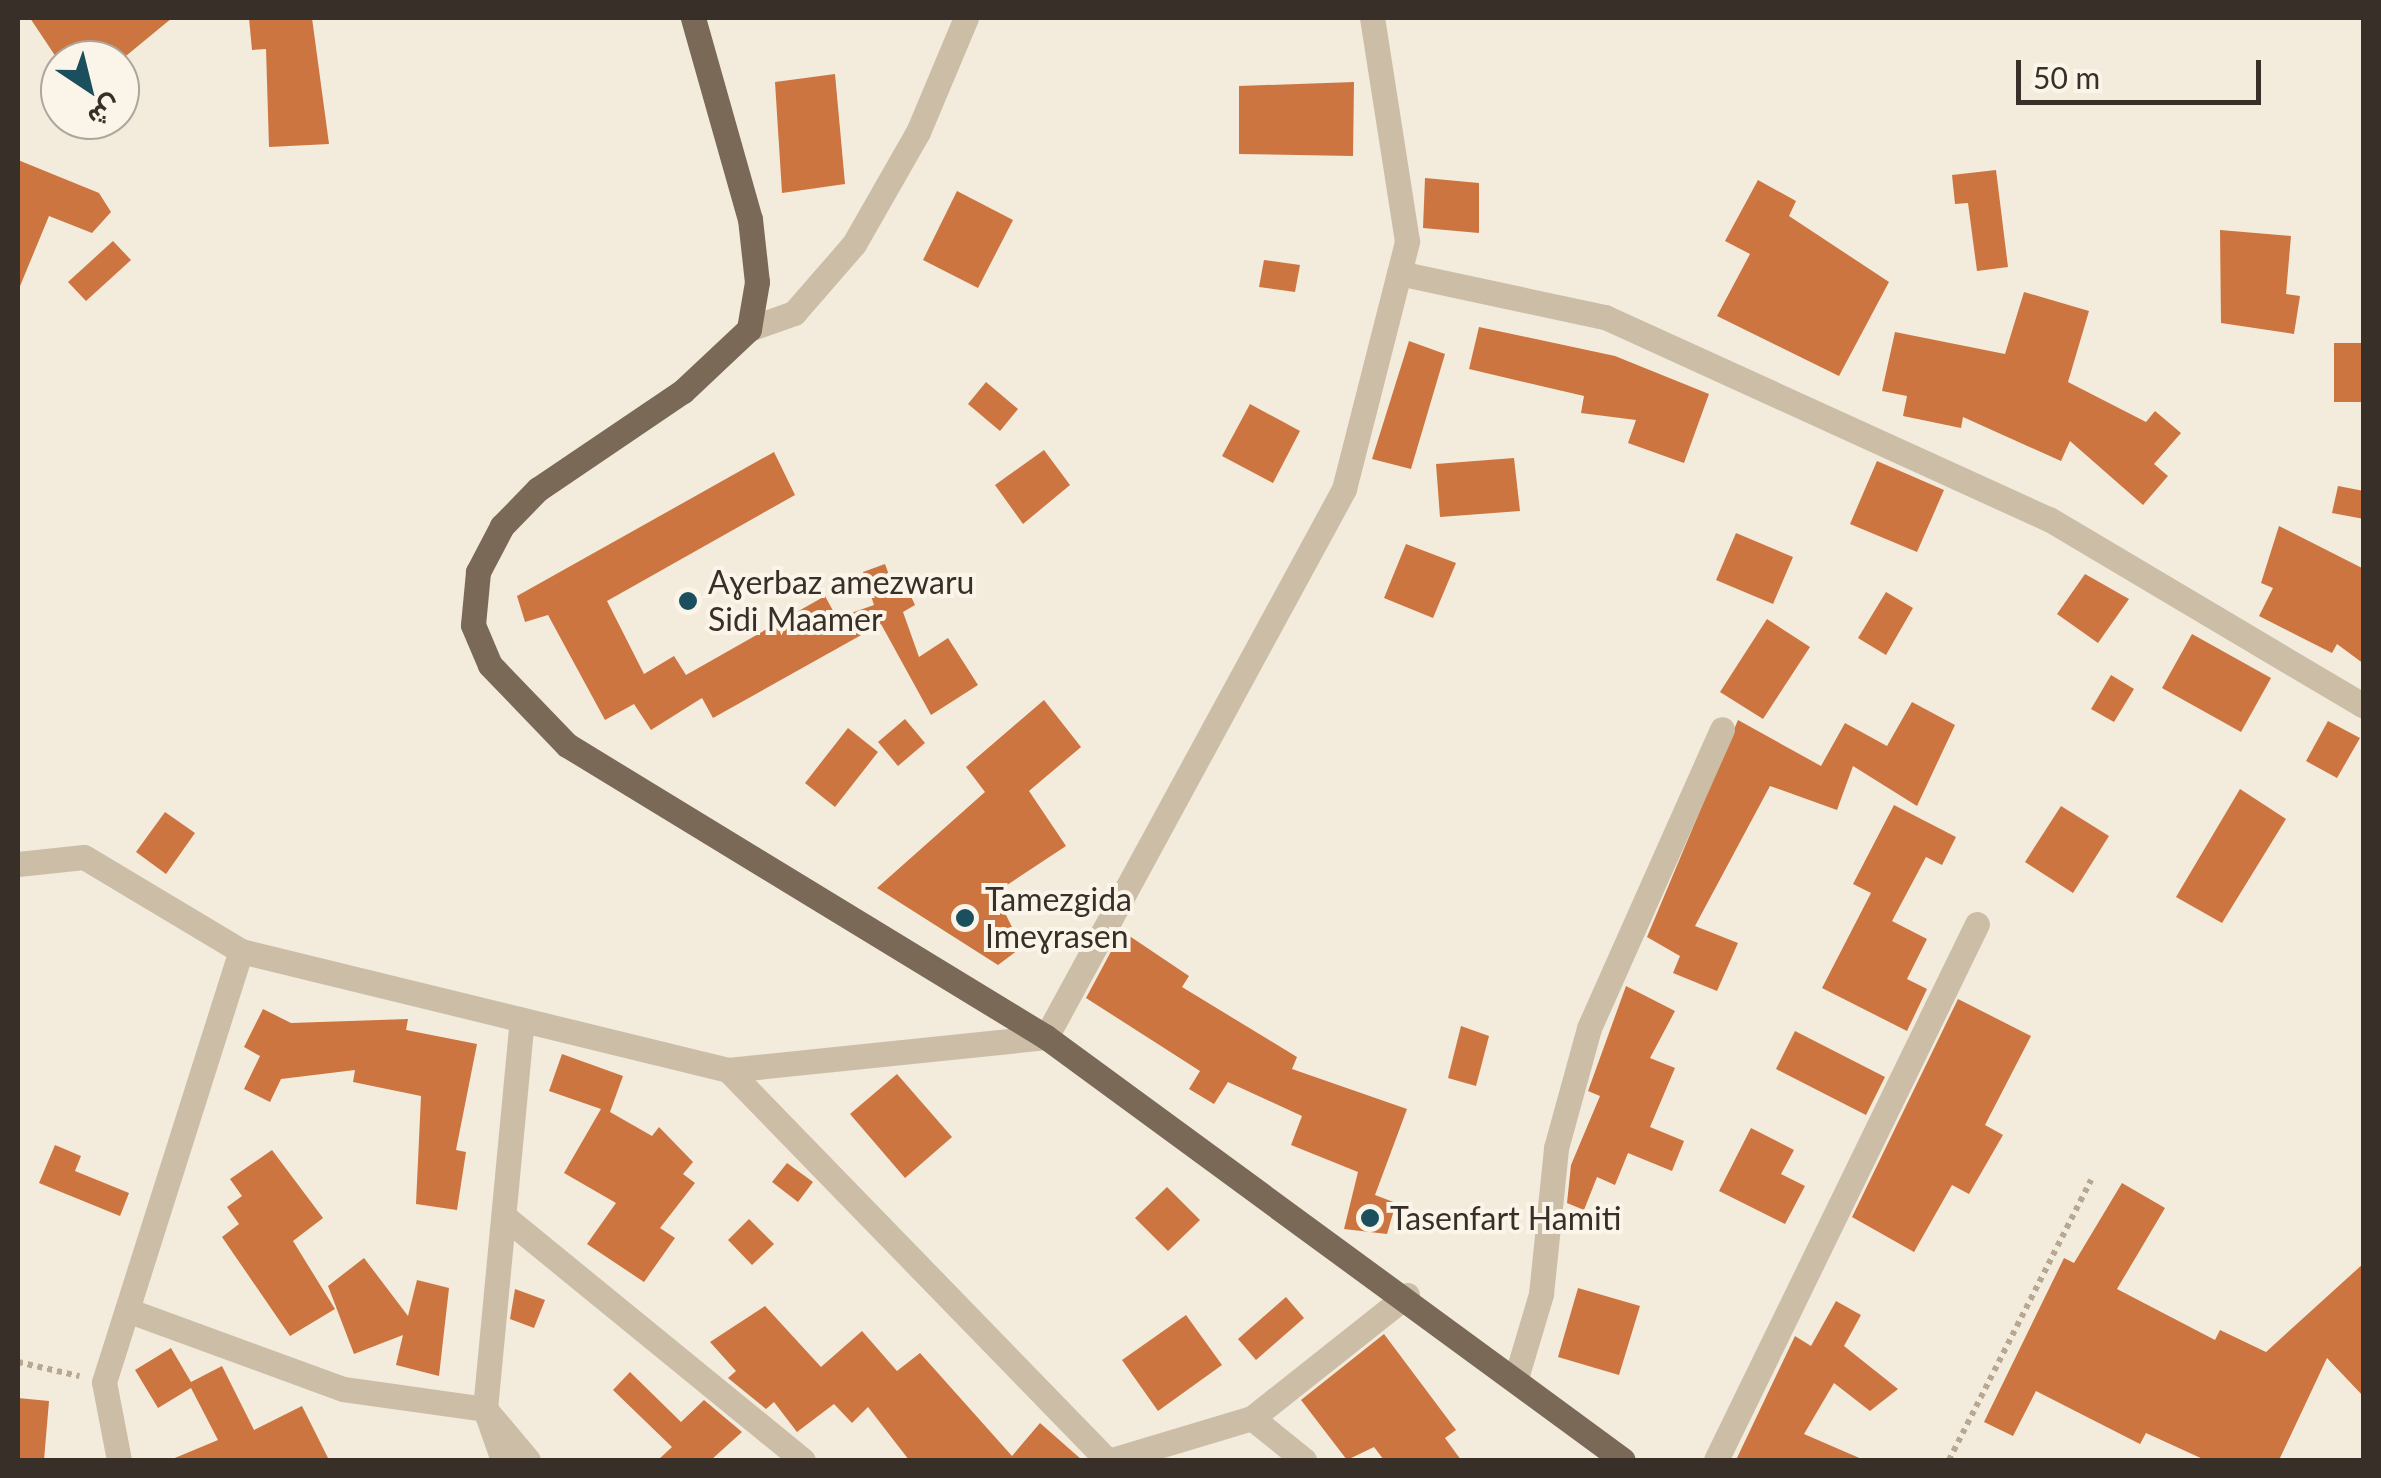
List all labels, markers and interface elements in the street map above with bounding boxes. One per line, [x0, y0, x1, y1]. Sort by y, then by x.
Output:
north arrow [40, 40, 140, 140]
scale bar [2021, 40, 2266, 102]
text: 50 m [2033, 59, 2100, 95]
text: ش [83, 89, 130, 137]
place label: Aɣerbaz amezwaru Sidi Maamer [708, 564, 974, 639]
marker: Aɣerbaz amezwaru Sidi Maamer [677, 590, 699, 612]
place label: Tamezgida Imeɣrasen [985, 881, 1132, 956]
marker: Tamezgida Imeɣrasen [954, 907, 976, 929]
place label: Tasenfart Hamiti [1390, 1199, 1621, 1237]
marker: Tasenfart Hamiti [1359, 1207, 1381, 1229]

